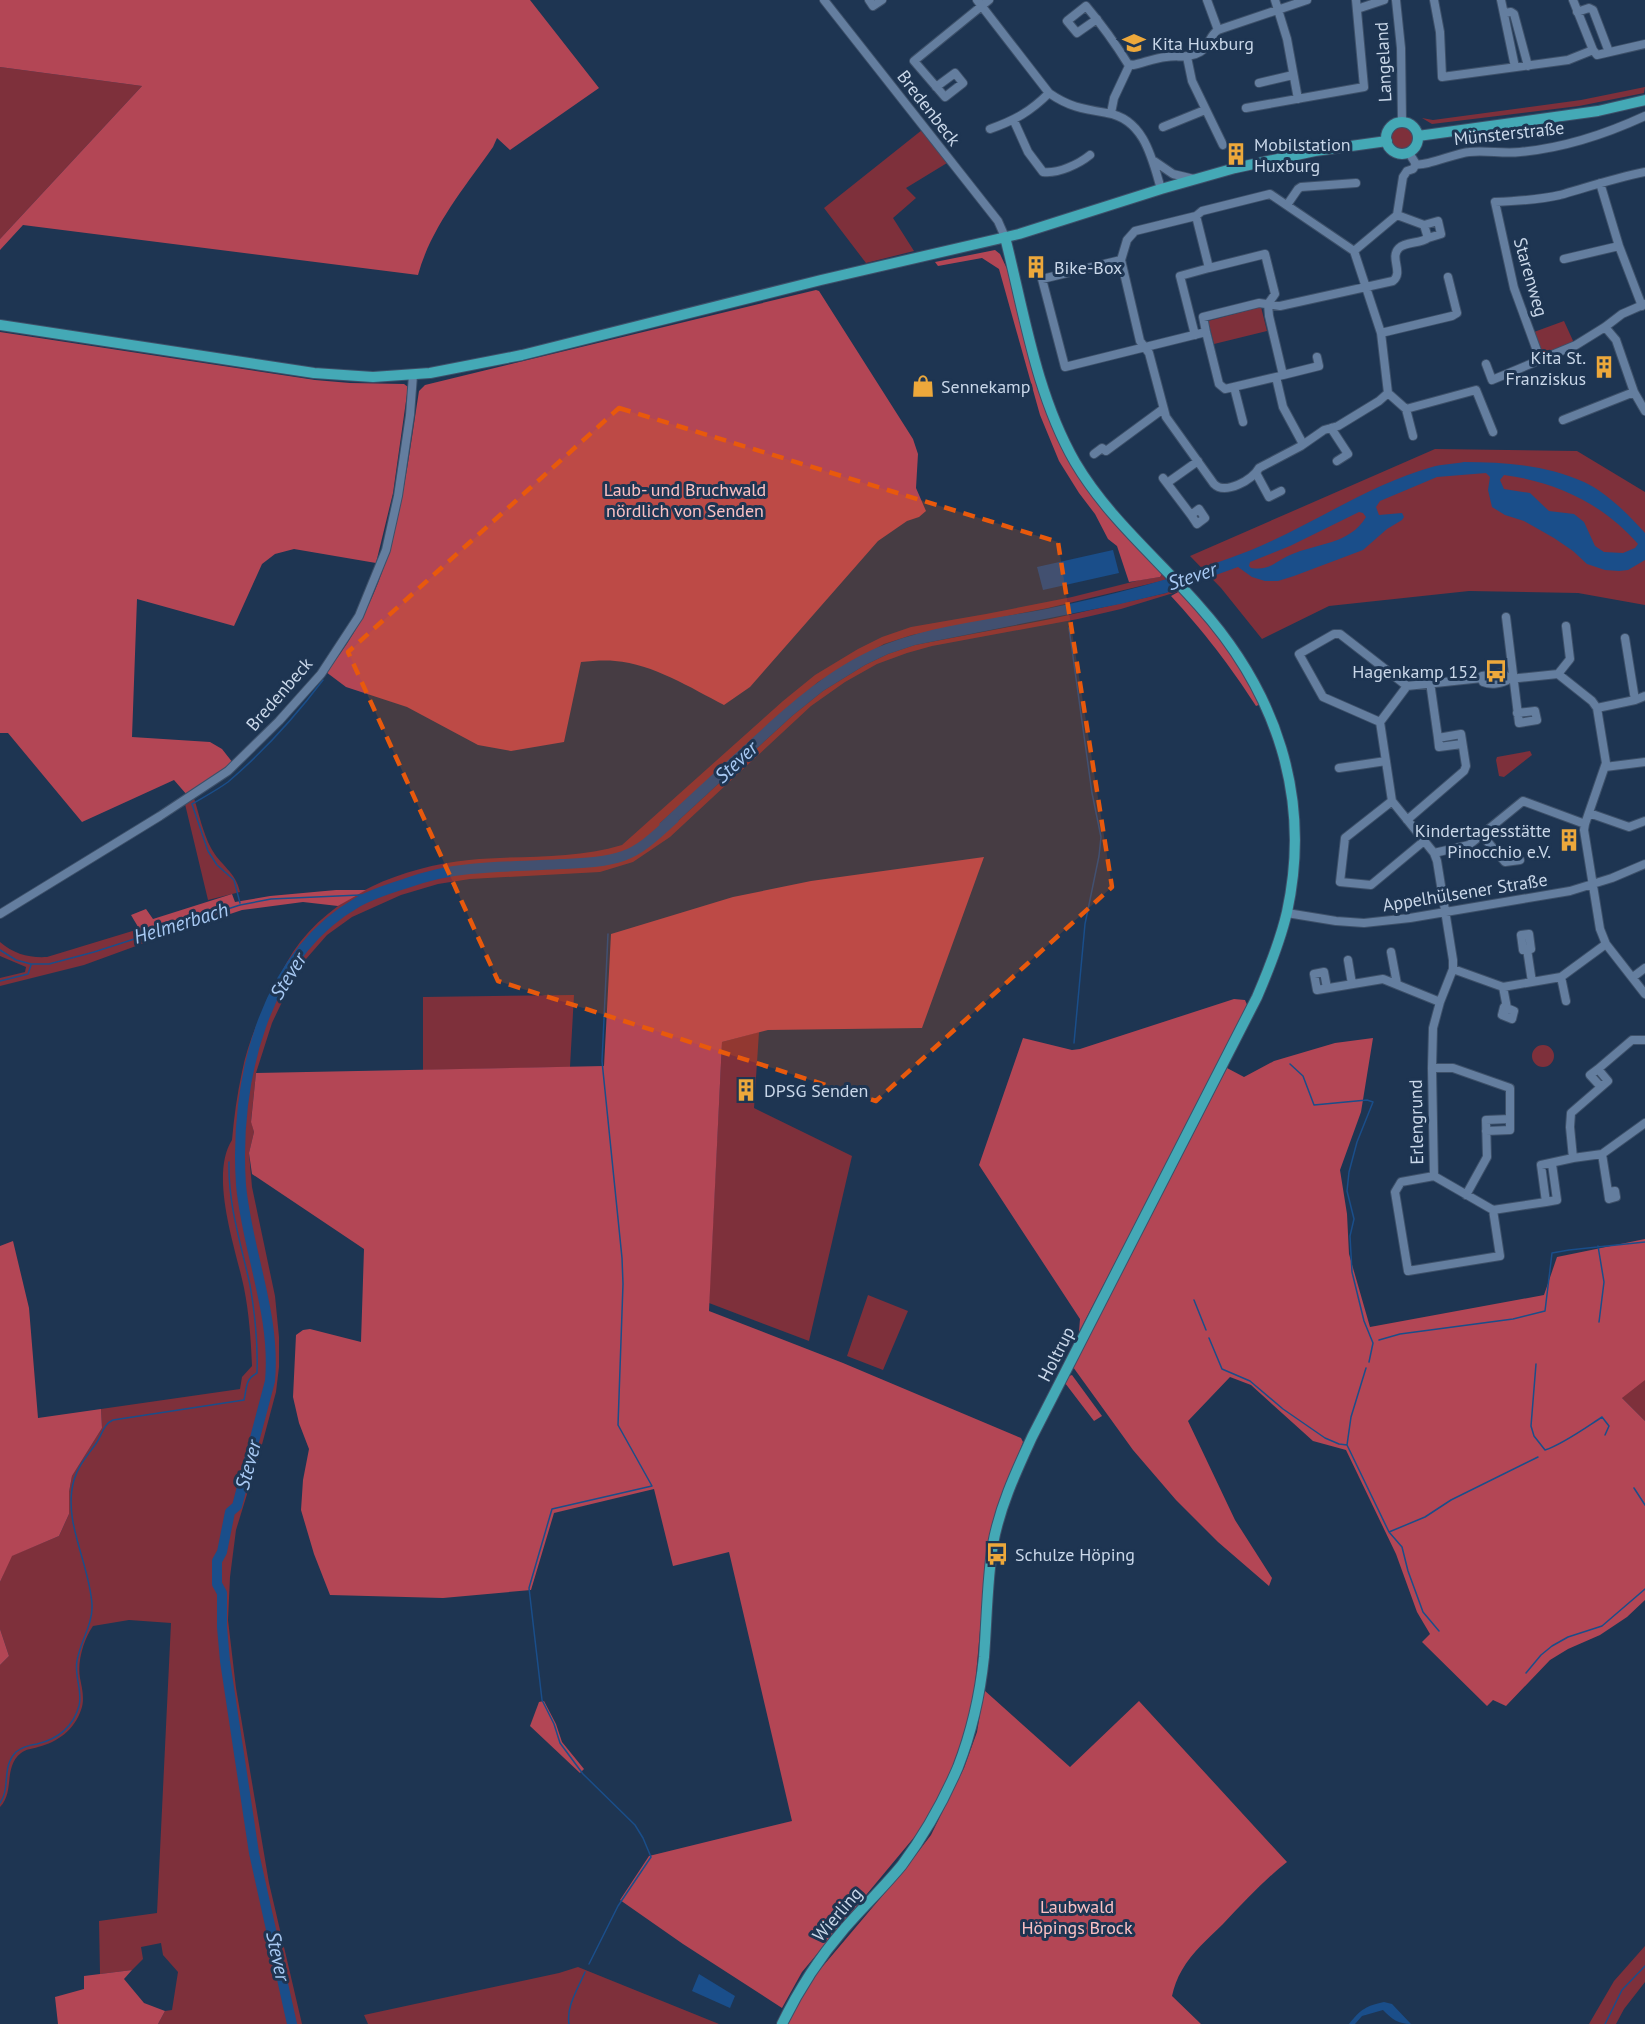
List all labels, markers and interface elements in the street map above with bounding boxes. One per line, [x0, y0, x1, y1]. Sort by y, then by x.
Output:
street label: Langeland [1369, 21, 1397, 103]
school or university icon: Kita Huxburg [1121, 30, 1147, 56]
place label: Kita Huxburg [1152, 32, 1254, 55]
street label: Bredenbeck [892, 66, 966, 151]
street label: Münsterstraße [1453, 116, 1565, 150]
place label: Mobilstation Huxburg [1254, 133, 1351, 177]
building icon: Mobilstation Huxburg [1223, 141, 1249, 167]
street label: Starenweg [1509, 235, 1553, 319]
building icon: Bike-Box [1023, 254, 1049, 280]
place label: Bike-Box [1054, 256, 1122, 279]
place label: Kita St. Franziskus [1505, 346, 1586, 390]
building icon: Kita St. Franziskus [1591, 354, 1617, 380]
shop icon: Sennekamp [910, 373, 936, 399]
place label: Sennekamp [941, 375, 1030, 398]
park label: Laub- und Bruchwald nördlich von Senden [604, 478, 766, 522]
water label: Stever [1164, 555, 1221, 596]
street label: Bredenbeck [241, 652, 317, 735]
bus stop icon: Hagenkamp 152 [1483, 658, 1509, 684]
place label: Hagenkamp 152 [1352, 660, 1478, 683]
water label: Stever [709, 734, 764, 789]
place label: Kindertagesstätte Pinocchio e.V. [1415, 819, 1551, 863]
building icon: Kindertagesstätte Pinocchio e.V. [1556, 827, 1582, 853]
street label: Appelhülsener Straße [1381, 868, 1549, 916]
water label: Helmerbach [131, 896, 231, 950]
water label: Stever [264, 947, 313, 1004]
building icon: DPSG Senden [733, 1077, 759, 1103]
place label: DPSG Senden [764, 1079, 868, 1102]
street label: Erlengrund [1404, 1079, 1428, 1165]
street label: Holtrup [1032, 1323, 1080, 1385]
water label: Stever [229, 1436, 267, 1493]
bus stop icon: Schulze Höping [984, 1541, 1010, 1567]
place label: Schulze Höping [1015, 1543, 1135, 1566]
street label: Wierling [807, 1882, 867, 1946]
park label: Laubwald Höpings Brock [1021, 1895, 1133, 1939]
water label: Stever [260, 1929, 296, 1985]

